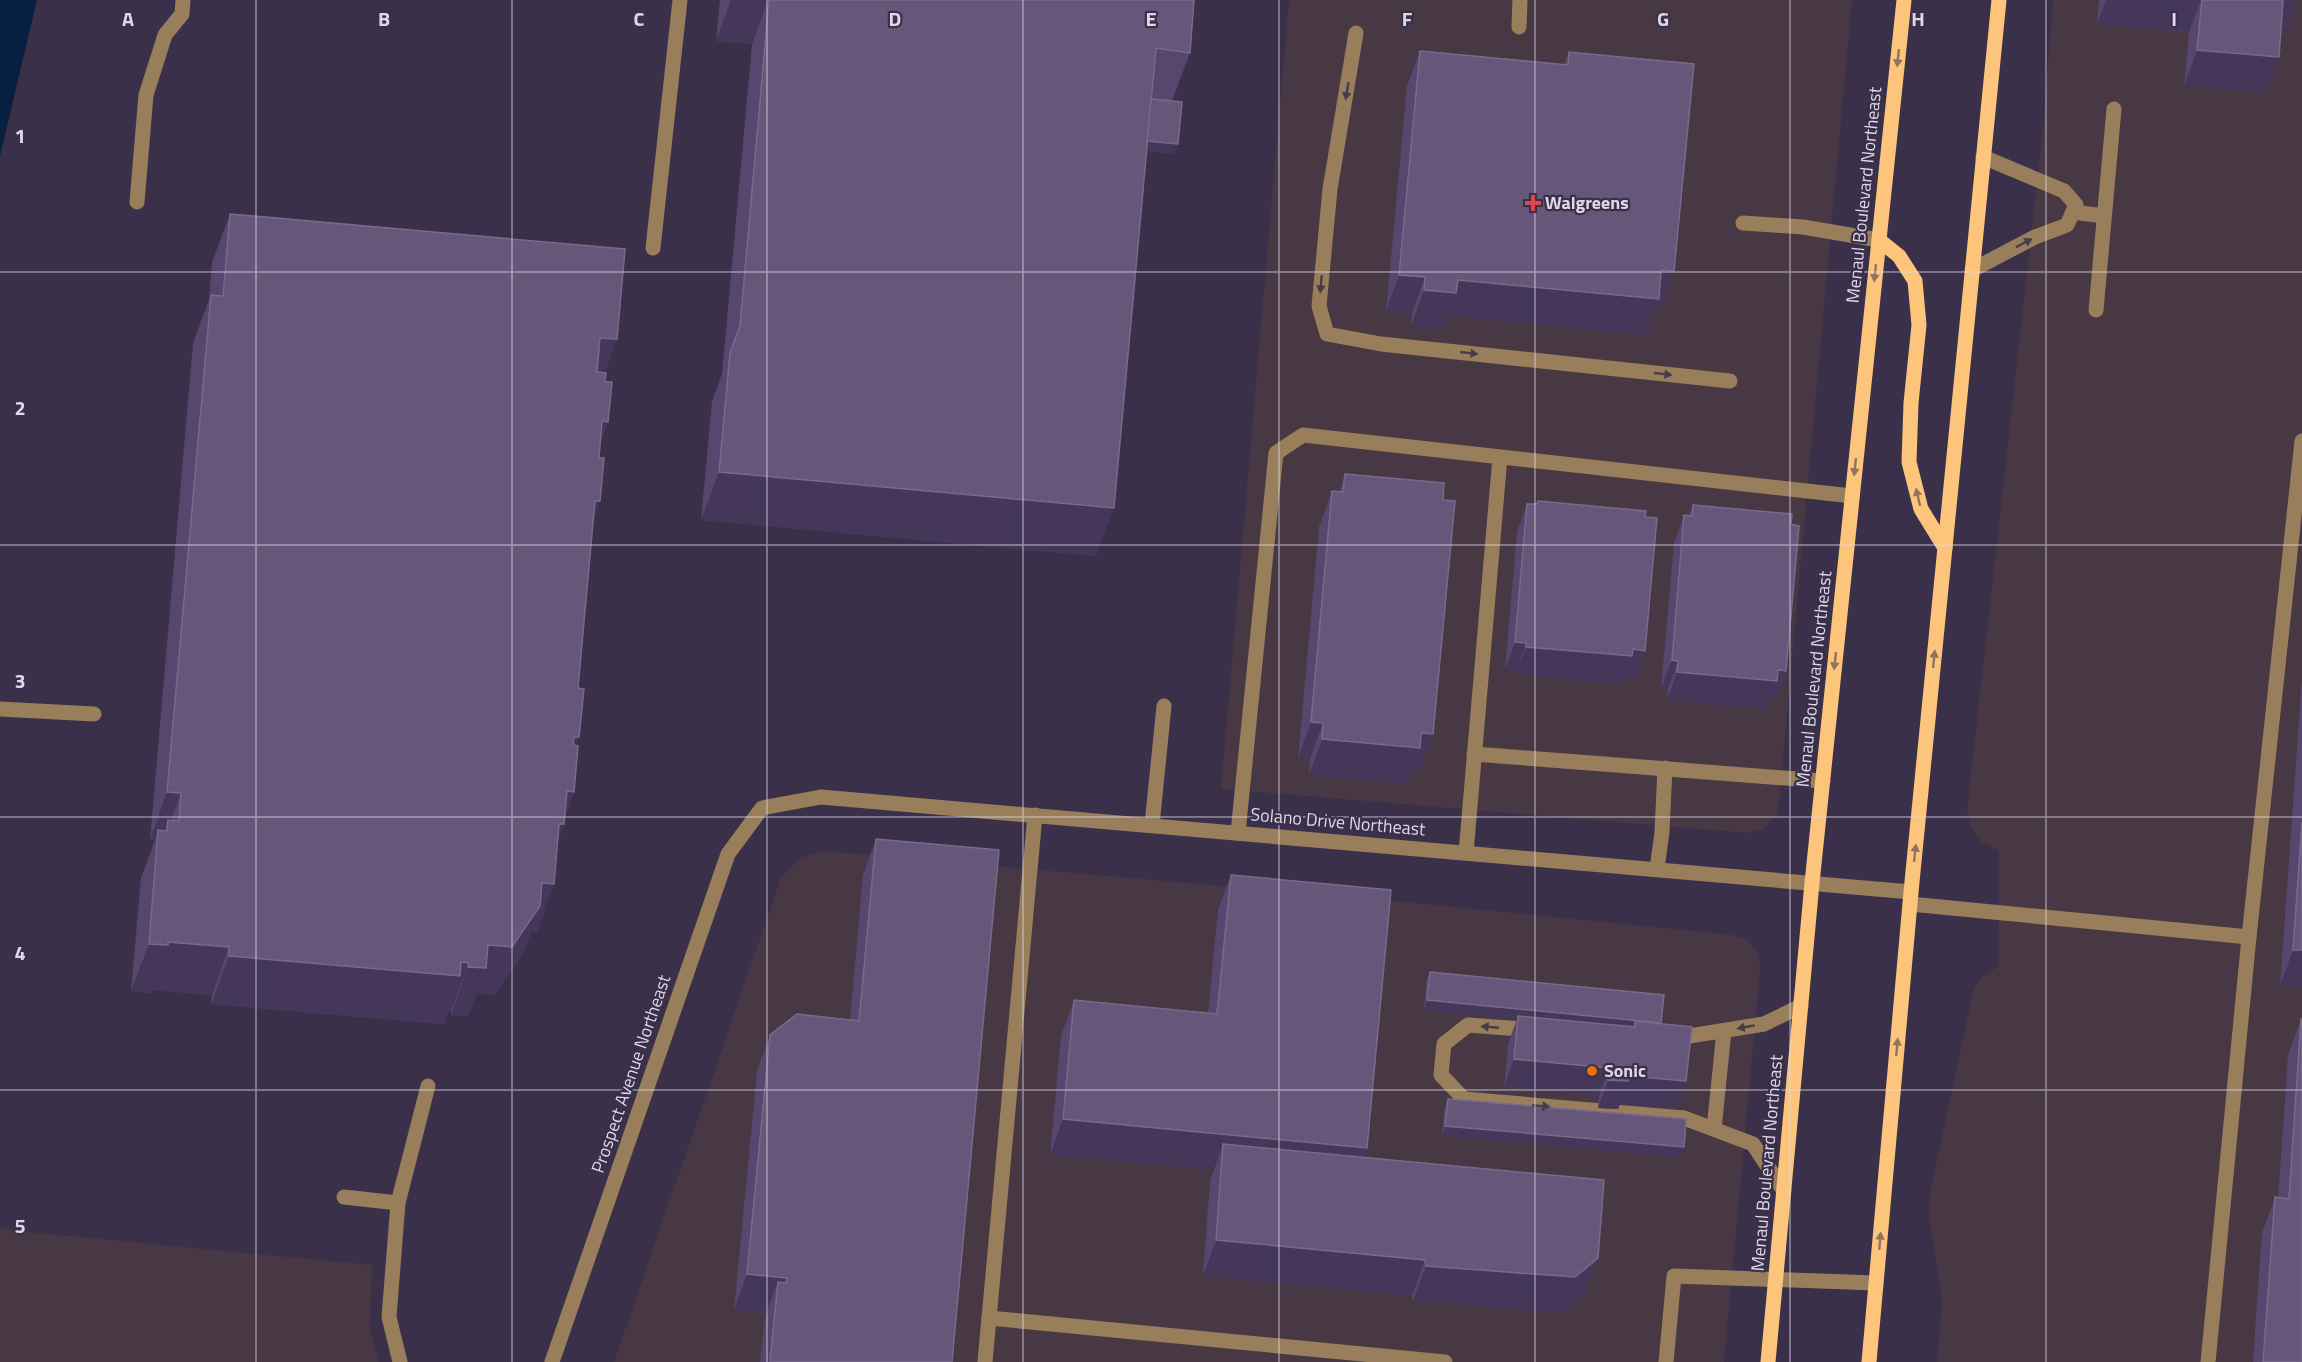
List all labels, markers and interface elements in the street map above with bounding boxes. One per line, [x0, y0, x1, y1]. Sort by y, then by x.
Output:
text: A [122, 3, 134, 34]
text: B [378, 3, 390, 34]
text: C [634, 3, 645, 34]
text: D [889, 3, 901, 34]
text: E [1145, 3, 1157, 34]
text: F [1402, 3, 1413, 34]
text: G [1657, 3, 1669, 34]
text: H [1911, 3, 1925, 34]
text: I [2171, 3, 2177, 34]
one-way arrow [1893, 49, 1903, 68]
one-way arrow [1342, 81, 1351, 100]
street label: Menaul Boulevard Northeast [1839, 85, 1888, 304]
text: 1 [14, 120, 26, 151]
place label: Walgreens [1545, 189, 1629, 216]
marker: Walgreens [1526, 196, 1540, 210]
one-way arrow [2015, 238, 2032, 248]
one-way arrow [1871, 264, 1880, 283]
one-way arrow [1316, 274, 1326, 293]
one-way arrow [1460, 348, 1479, 358]
one-way arrow [1654, 369, 1673, 379]
text: 2 [14, 392, 26, 423]
one-way arrow [1850, 458, 1860, 477]
one-way arrow [1912, 488, 1922, 506]
street label: Menaul Boulevard Northeast [1789, 569, 1838, 788]
one-way arrow [1929, 649, 1939, 668]
one-way arrow [1830, 651, 1840, 670]
text: 3 [14, 665, 26, 696]
street label: Solano Drive Northeast [1249, 800, 1427, 843]
one-way arrow [1910, 843, 1920, 862]
text: 4 [14, 937, 26, 968]
street label: Prospect Avenue Northeast [584, 970, 677, 1177]
one-way arrow [1481, 1022, 1500, 1031]
one-way arrow [1737, 1023, 1756, 1032]
one-way arrow [1892, 1037, 1902, 1056]
street label: Menaul Boulevard Northeast [1744, 1053, 1789, 1272]
place label: Sonic [1604, 1057, 1646, 1084]
marker: Sonic [1585, 1064, 1599, 1078]
one-way arrow [1532, 1101, 1551, 1111]
text: 5 [14, 1210, 26, 1241]
one-way arrow [1875, 1231, 1885, 1250]

